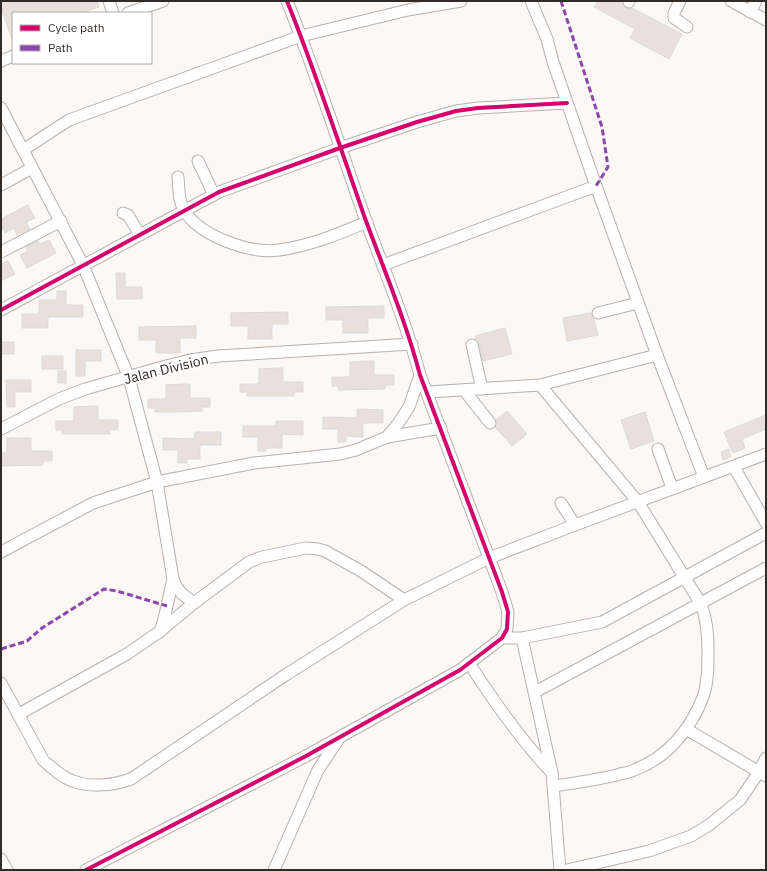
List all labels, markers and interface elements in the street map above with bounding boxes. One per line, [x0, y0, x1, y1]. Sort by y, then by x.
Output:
legend [12, 12, 152, 64]
text: Cycle path [48, 20, 105, 35]
text: Path [48, 40, 73, 55]
street label: Jalan Division [122, 350, 210, 388]

